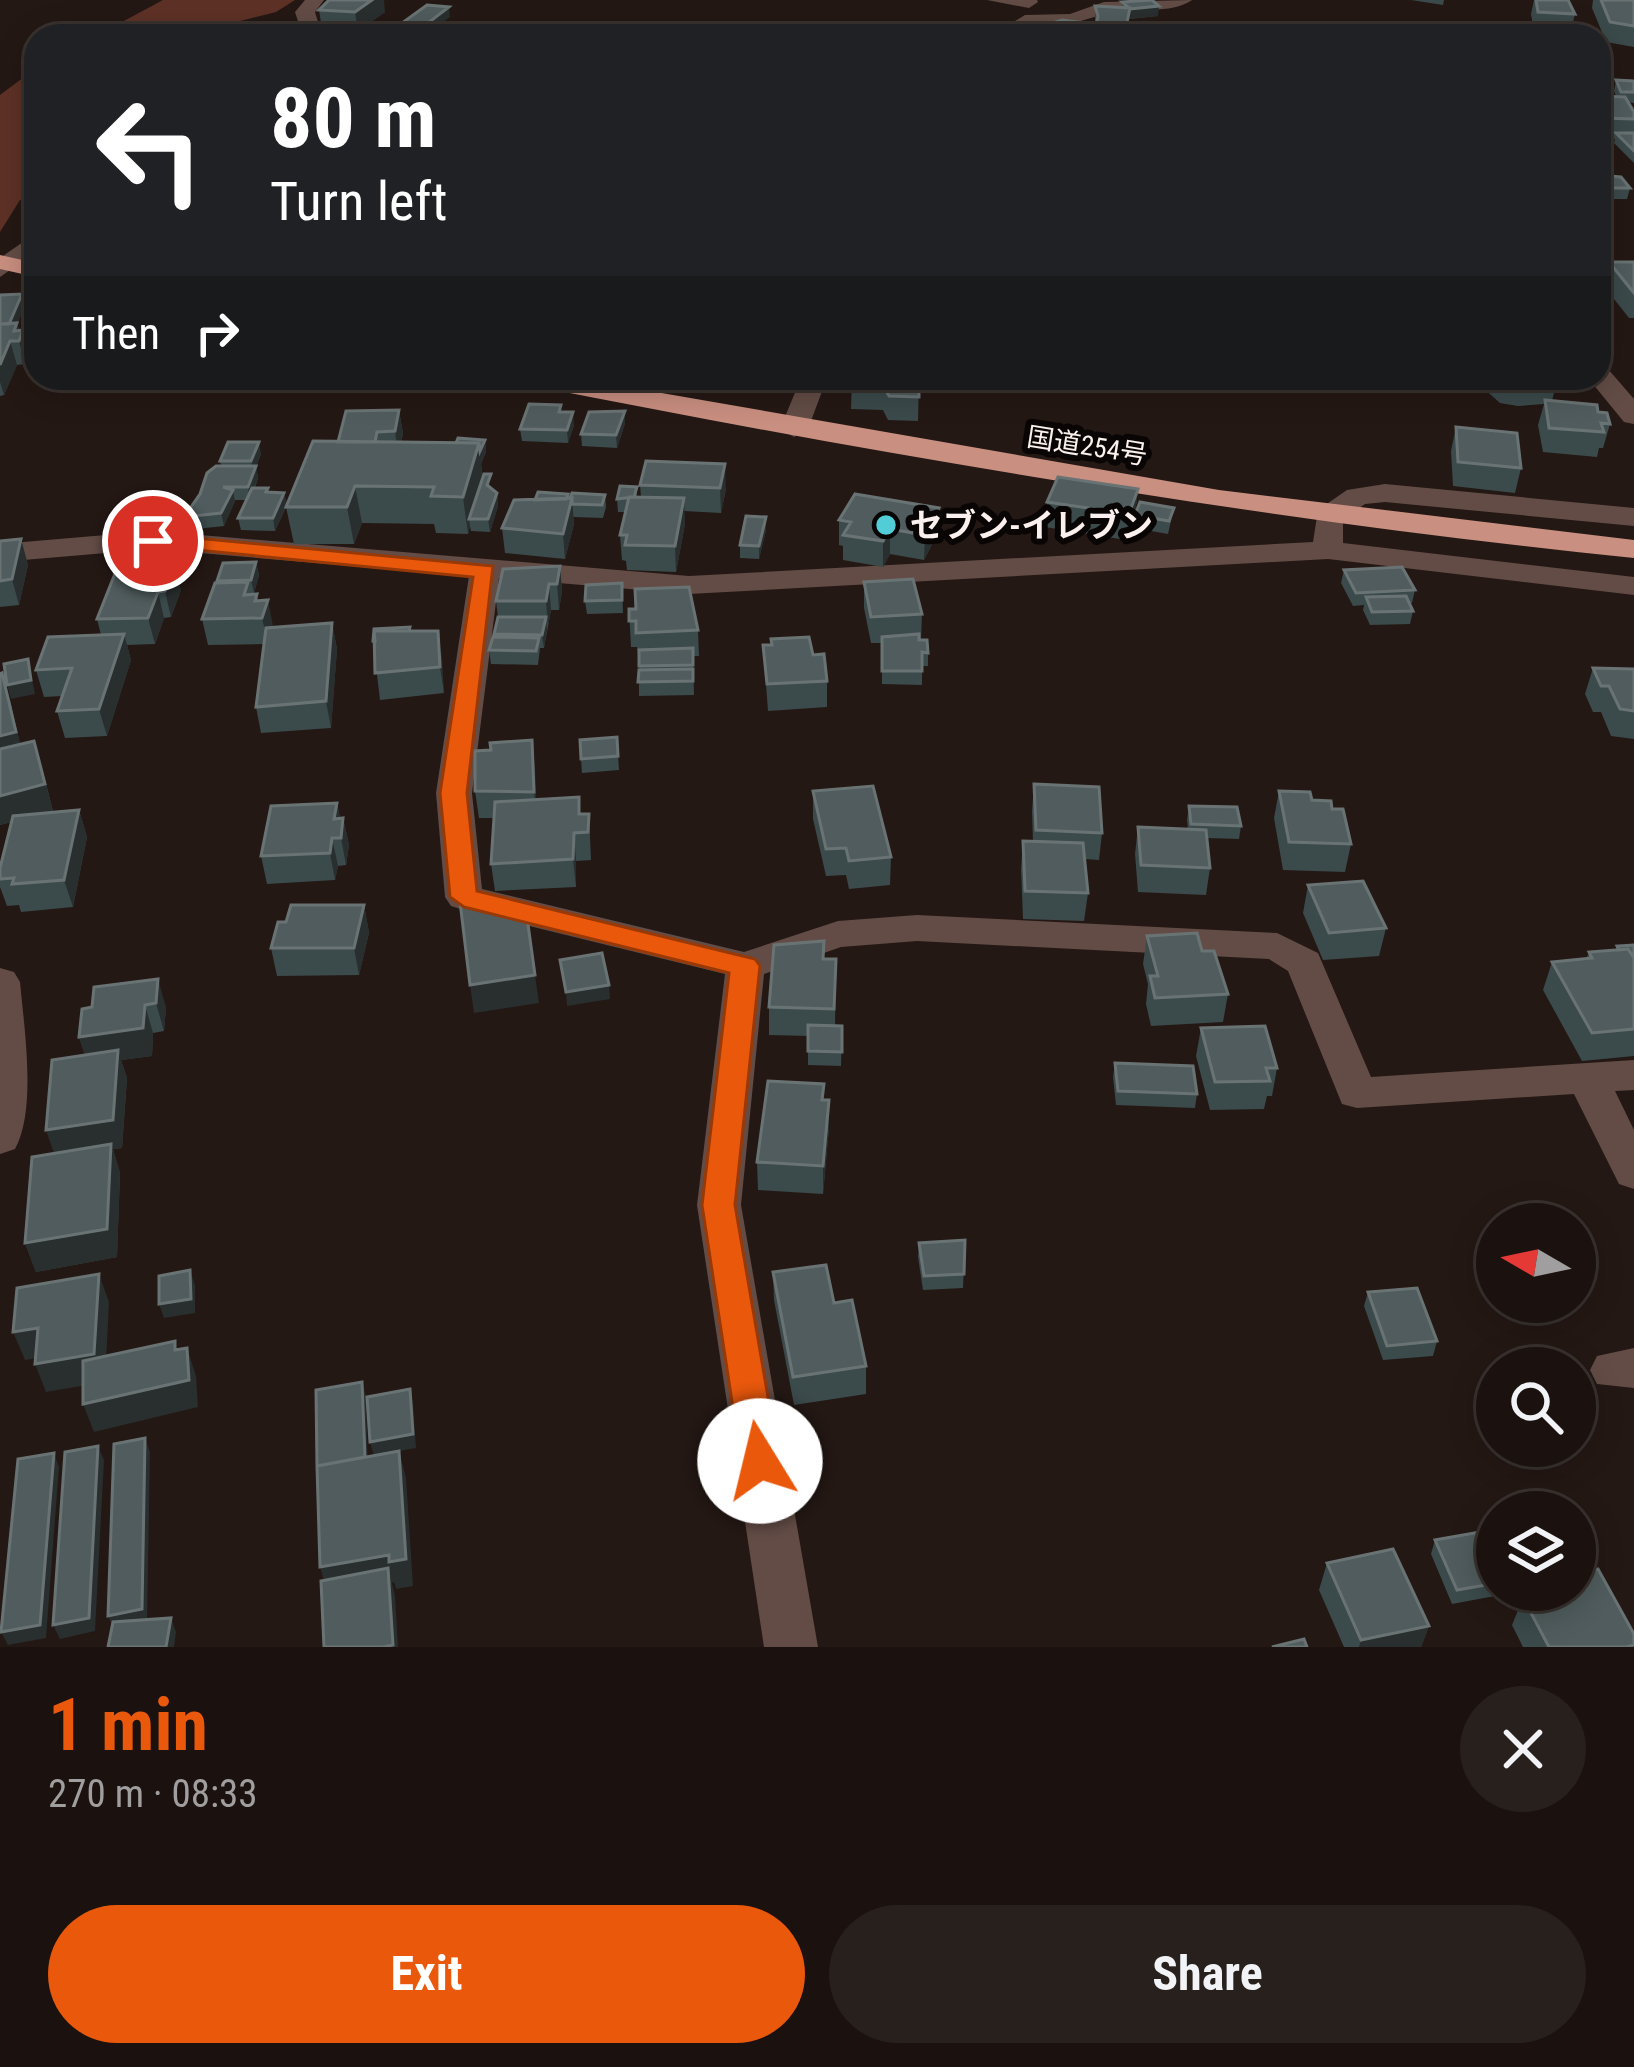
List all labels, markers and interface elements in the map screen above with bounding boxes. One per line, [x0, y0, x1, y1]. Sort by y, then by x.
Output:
text: 80 m [270, 69, 437, 168]
icon: left [72, 72, 228, 228]
text: Turn left [270, 170, 447, 233]
icon: right [184, 300, 250, 366]
text: Then [72, 307, 160, 360]
street label: 国道254号 [1025, 421, 1149, 471]
pin [102, 490, 204, 592]
place label: セブン-イレブン [910, 506, 1153, 545]
icon: arrive [120, 508, 186, 574]
marker: セブン-イレブン [873, 512, 899, 538]
north arrow [1476, 1203, 1596, 1323]
map controls [1476, 1203, 1596, 1611]
button: search [1476, 1347, 1596, 1467]
position arrow [697, 1398, 823, 1524]
button: layers [1476, 1491, 1596, 1611]
text: 1 min [48, 1683, 208, 1768]
button: close [1460, 1686, 1586, 1812]
text: 270 m · 08:33 [48, 1771, 258, 1817]
button: Exit [48, 1905, 805, 2043]
button: Share [829, 1905, 1586, 2043]

